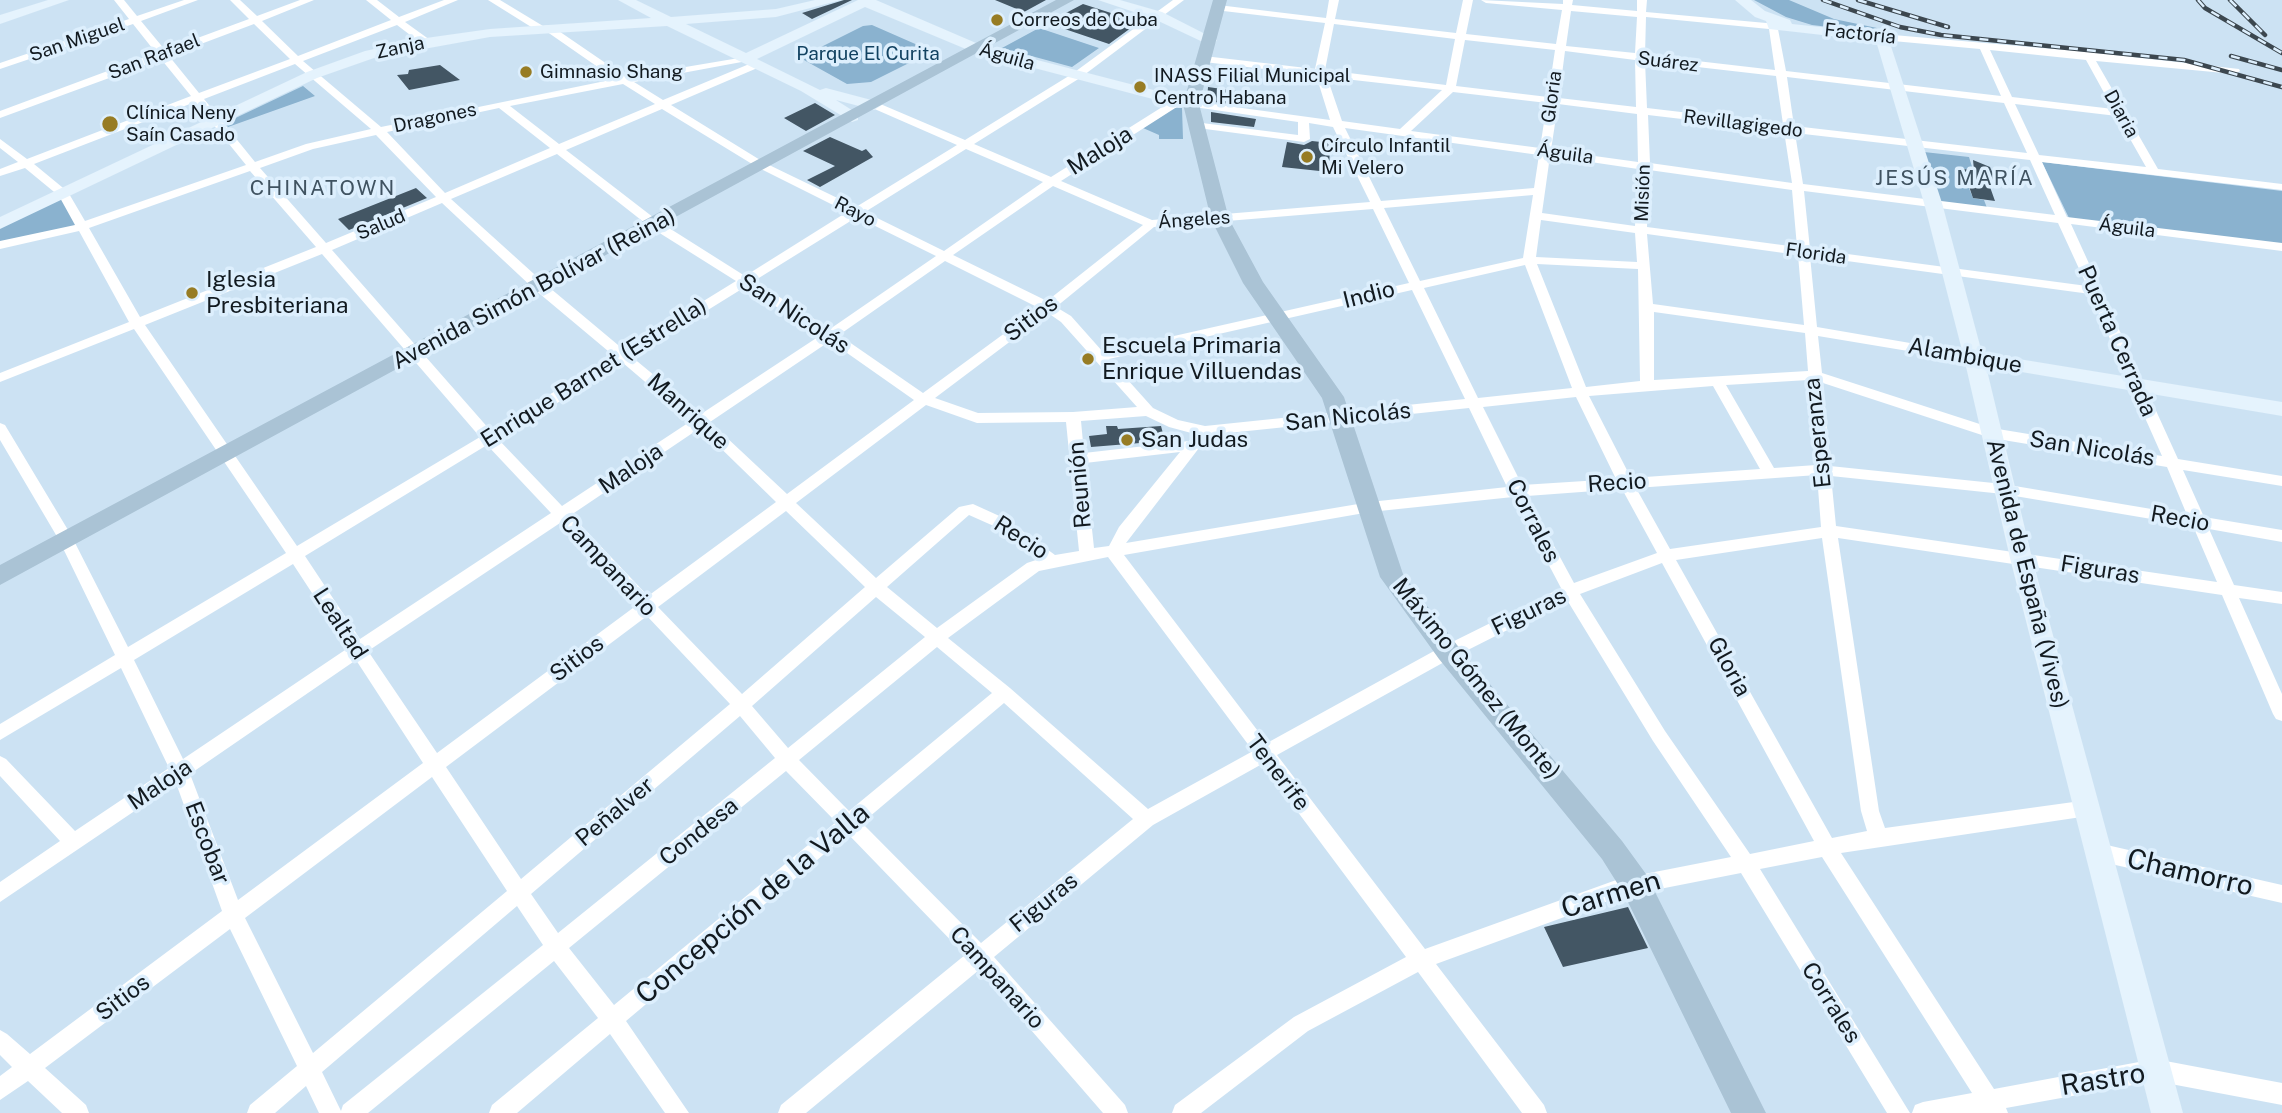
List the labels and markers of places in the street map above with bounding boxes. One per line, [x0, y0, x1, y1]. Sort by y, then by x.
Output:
place label: Correos de Cuba [1011, 9, 1158, 31]
marker: Correos de Cuba [989, 12, 1005, 28]
place label: Gimnasio Shang [540, 61, 683, 83]
marker: Gimnasio Shang [518, 64, 534, 80]
place label: INASS Filial Municipal Centro Habana [1154, 65, 1351, 109]
marker: INASS Filial Municipal Centro Habana [1132, 79, 1148, 95]
place label: Clínica Neny Saín Casado [126, 102, 236, 146]
marker: Clínica Neny Saín Casado [100, 114, 120, 134]
place label: Círculo Infantil Mi Velero [1321, 135, 1451, 179]
marker: Círculo Infantil Mi Velero [1299, 149, 1315, 165]
place label: Iglesia Presbiteriana [206, 266, 348, 320]
marker: Iglesia Presbiteriana [184, 285, 200, 301]
place label: Escuela Primaria Enrique Villuendas [1102, 332, 1302, 386]
marker: Escuela Primaria Enrique Villuendas [1080, 351, 1096, 367]
place label: San Judas [1141, 426, 1248, 454]
marker: San Judas [1119, 432, 1135, 448]

